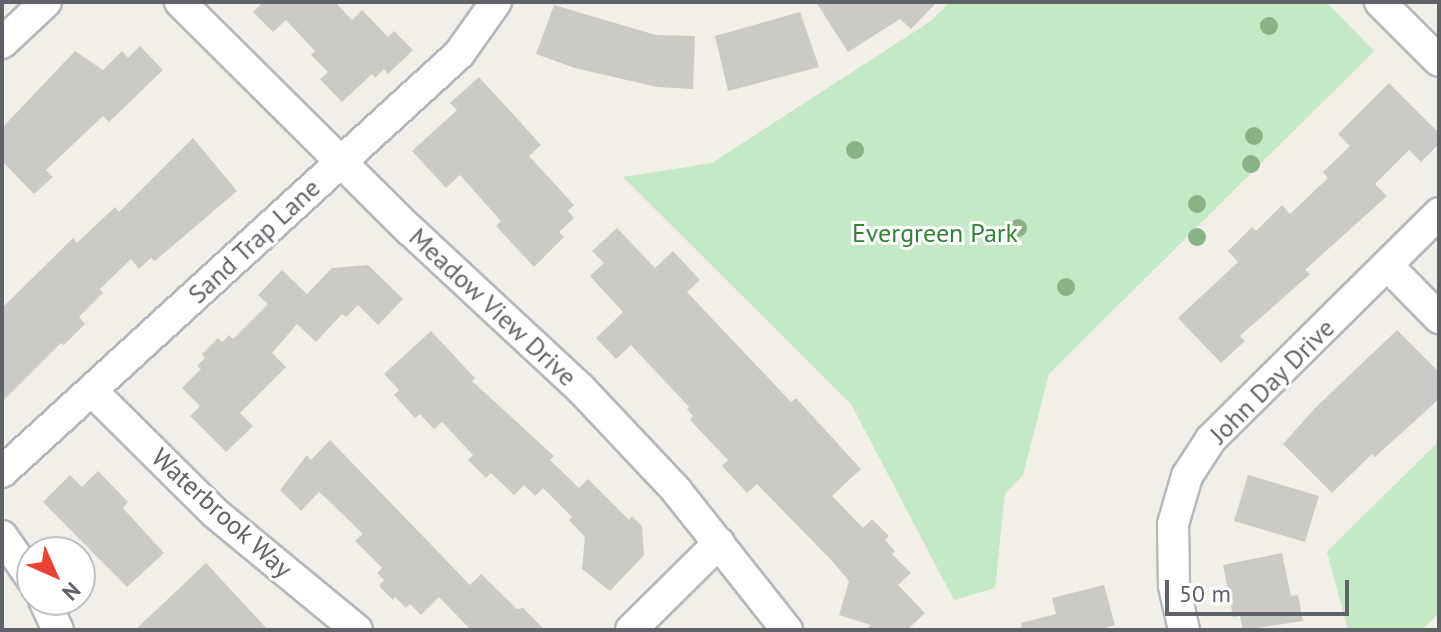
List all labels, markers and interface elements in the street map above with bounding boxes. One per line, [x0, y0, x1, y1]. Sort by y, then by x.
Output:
street label: Sand Trap Lane [181, 172, 327, 310]
park label: Evergreen Park [852, 217, 1018, 249]
street label: Meadow View Drive [402, 221, 584, 393]
street label: John Day Drive [1203, 312, 1341, 450]
street label: Waterbrook Way [145, 441, 299, 585]
north arrow [16, 536, 96, 616]
scale bar [1169, 564, 1353, 614]
text: N [57, 577, 87, 607]
text: 50 m [1179, 578, 1231, 609]

